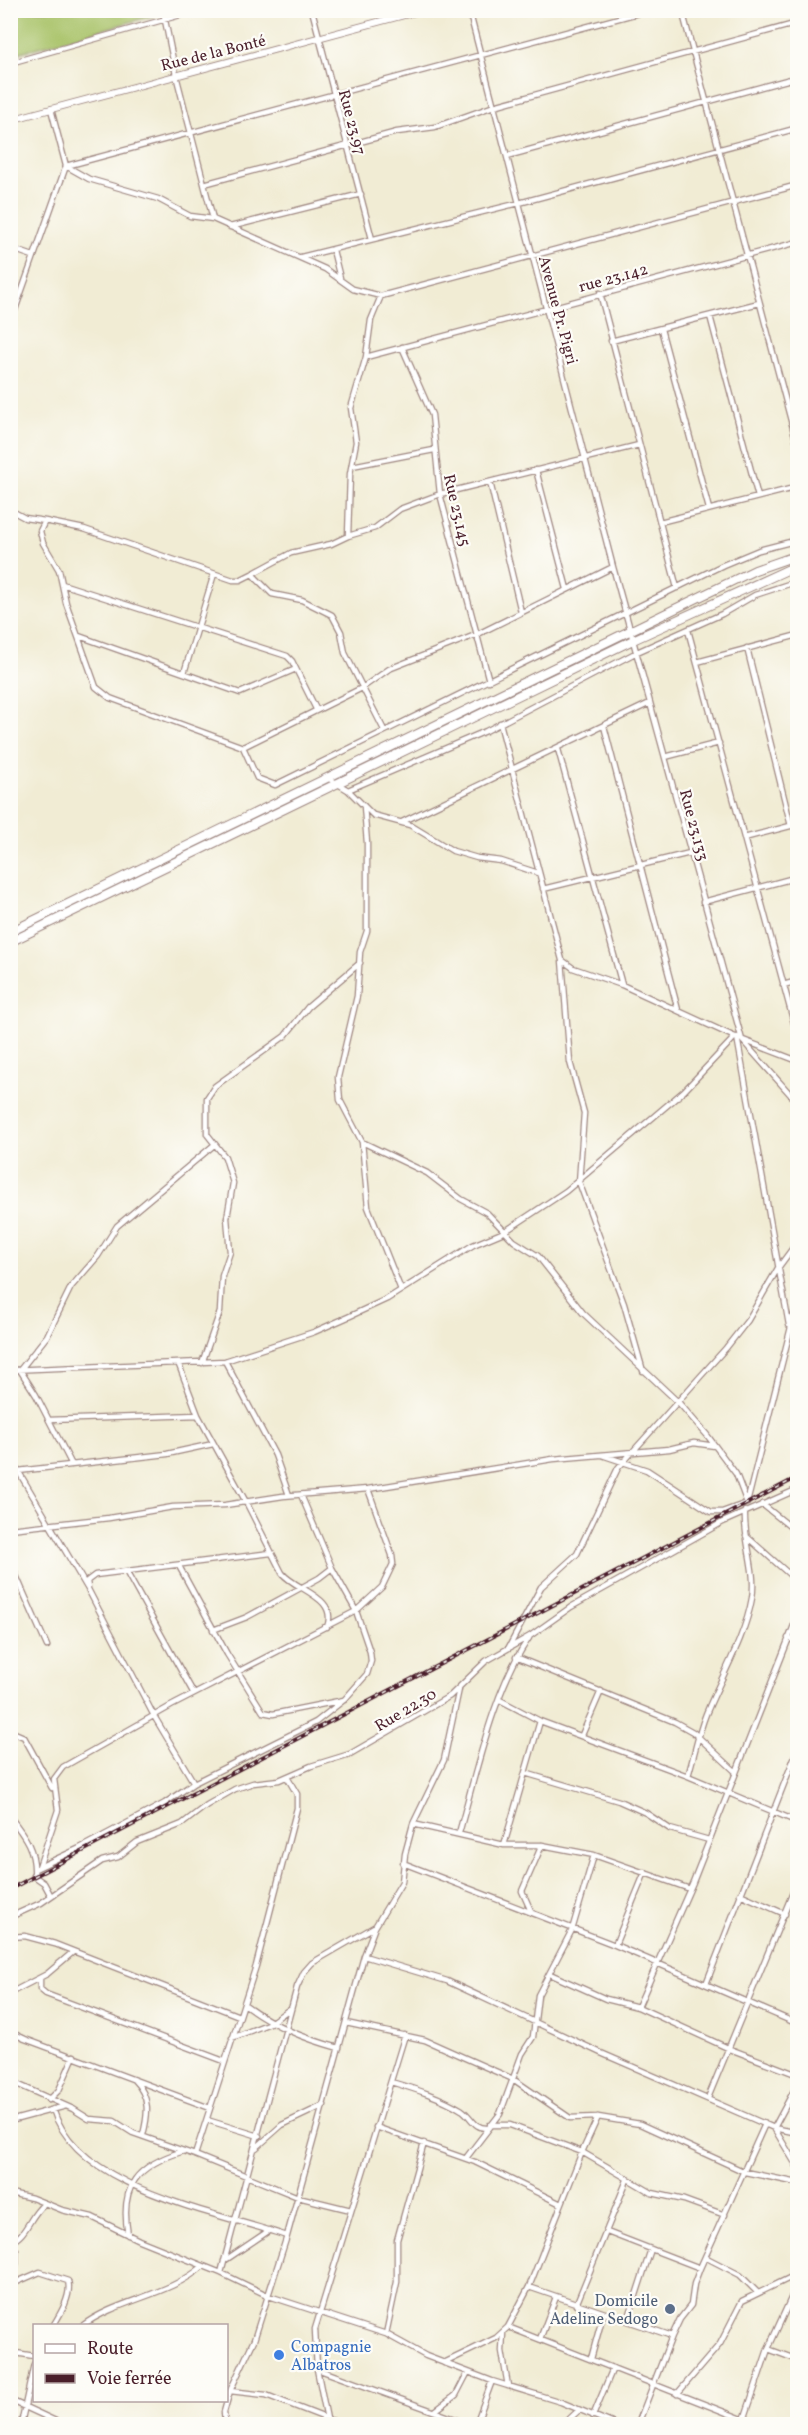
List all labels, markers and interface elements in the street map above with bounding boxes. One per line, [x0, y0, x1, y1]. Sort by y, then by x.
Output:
street label: Rue de la Bonté [159, 30, 268, 78]
street label: Rue 23.97 [332, 87, 370, 158]
street label: Avenue Pr. Pigri [532, 254, 582, 367]
street label: rue 23.142 [576, 259, 651, 299]
street label: Rue 23.145 [437, 472, 475, 549]
street label: Rue 23.133 [673, 787, 713, 864]
street label: Rue 22.30 [371, 1684, 441, 1738]
place label: Domicile Adeline Sedogo [550, 2291, 658, 2331]
marker: Domicile Adeline Sedogo [663, 2302, 677, 2316]
legend [33, 2324, 228, 2402]
text: Route [87, 2337, 133, 2362]
place label: Compagnie Albatros [291, 2337, 371, 2377]
marker: Compagnie Albatros [272, 2348, 286, 2362]
text: Voie ferrée [87, 2367, 172, 2392]

